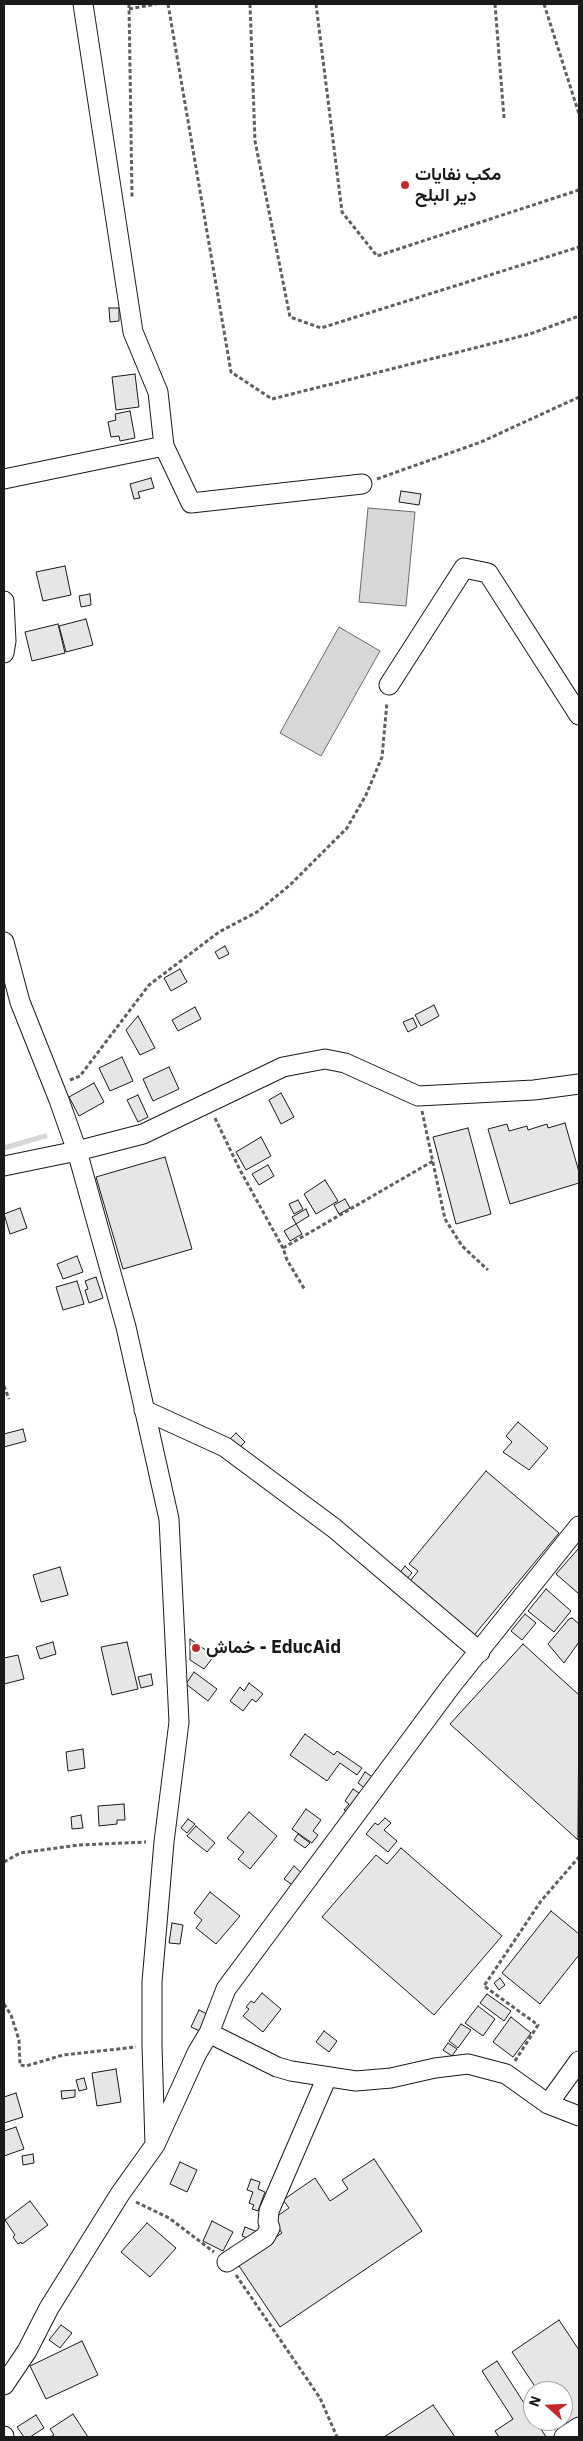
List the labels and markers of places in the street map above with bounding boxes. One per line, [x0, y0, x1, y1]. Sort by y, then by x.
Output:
place label: مكب نفايات دير البلح [415, 164, 501, 206]
marker: مكب نفايات دير البلح [399, 179, 411, 191]
place label: خماش - EducAid [206, 1637, 341, 1659]
marker: خماش - EducAid [190, 1642, 202, 1654]

